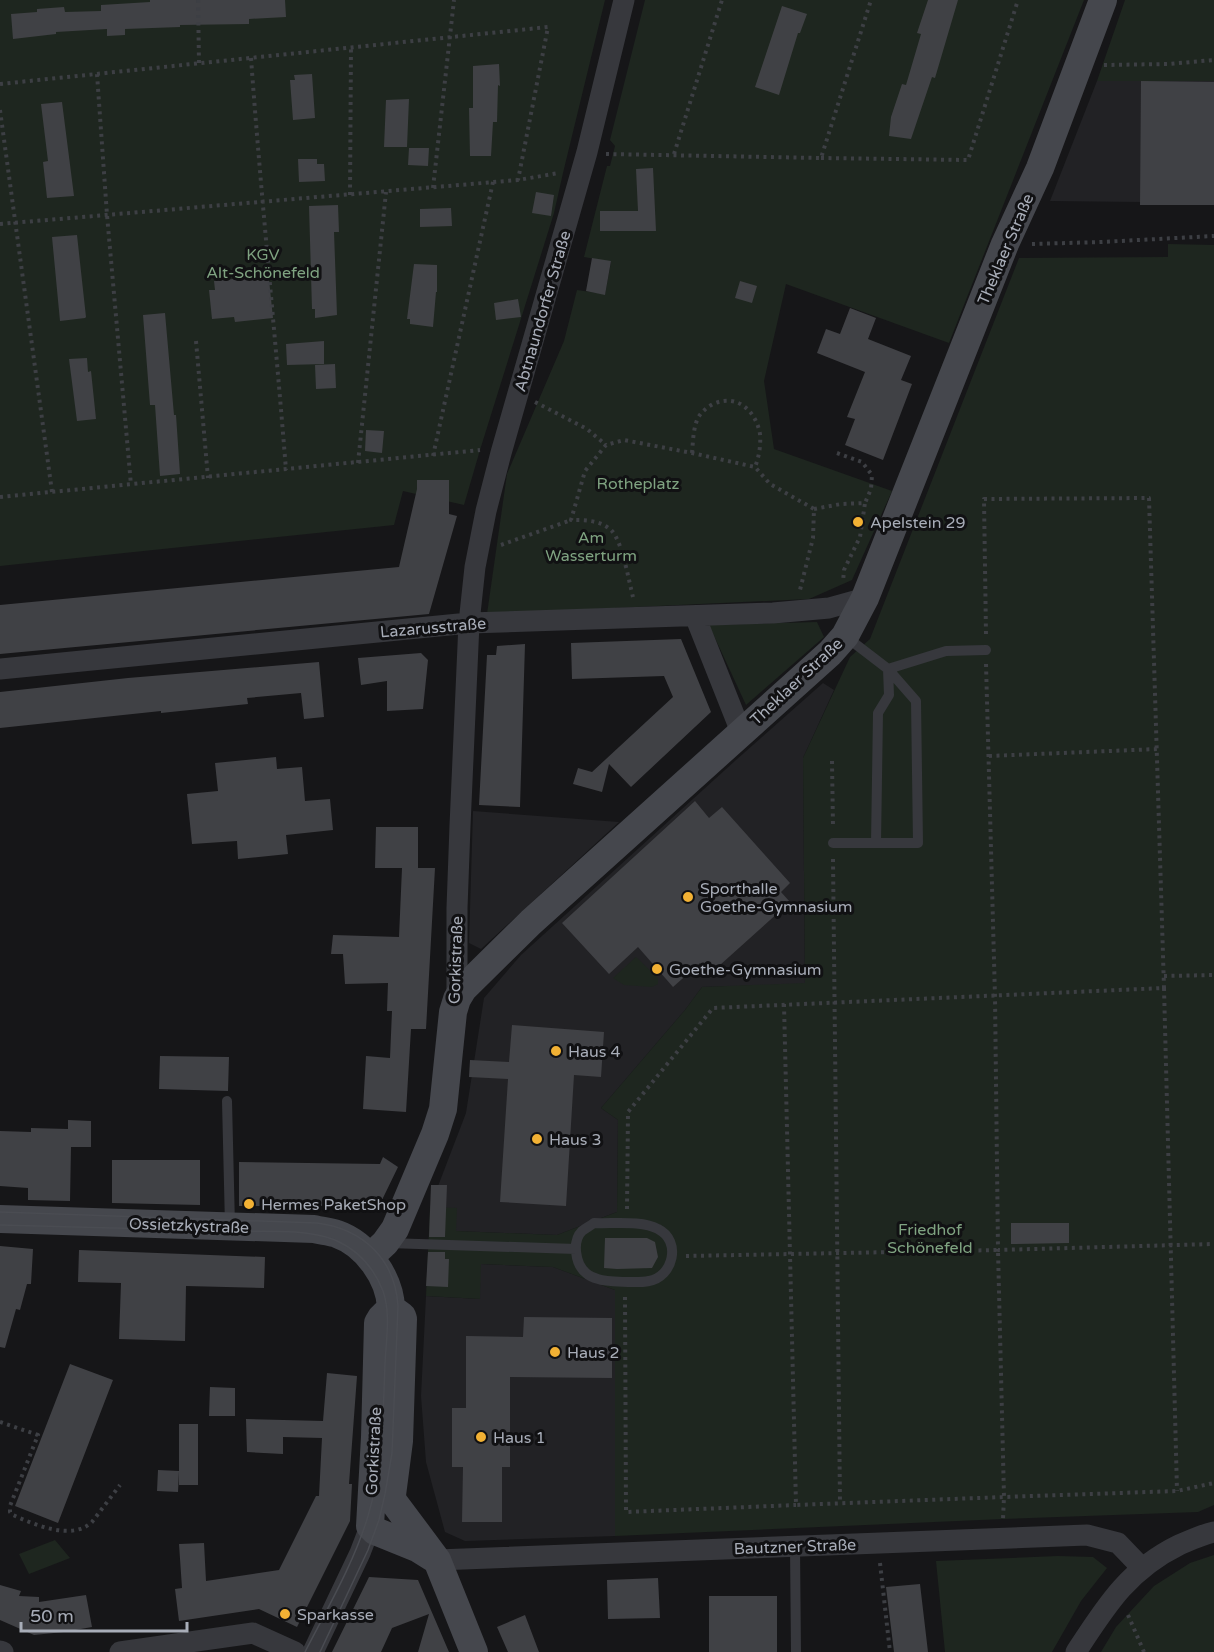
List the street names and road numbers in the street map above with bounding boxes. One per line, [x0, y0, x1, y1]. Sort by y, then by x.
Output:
street label: Theklaer Straße [973, 191, 1038, 308]
street label: Abtnaundorfer Straße [510, 228, 576, 394]
street label: Lazarusstraße [379, 613, 487, 643]
street label: Theklaer Straße [746, 634, 847, 730]
street label: Gorkistraße [444, 916, 468, 1005]
street label: Ossietzkystraße [128, 1214, 249, 1238]
street label: Gorkistraße [362, 1406, 386, 1496]
street label: Bautzner Straße [733, 1535, 857, 1559]

